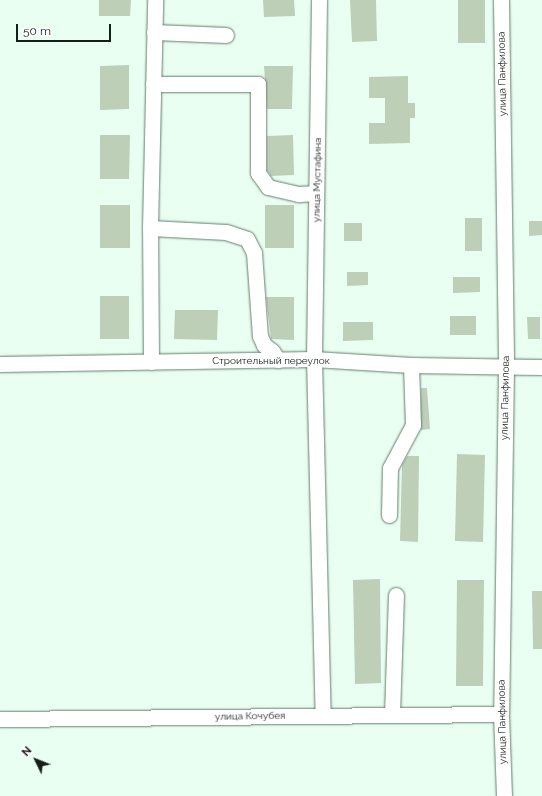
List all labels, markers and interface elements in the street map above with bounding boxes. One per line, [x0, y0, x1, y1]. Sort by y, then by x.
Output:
scale bar [18, 16, 113, 42]
text: 50 m [23, 24, 51, 38]
street label: улица Панфилова [495, 32, 509, 116]
street label: улица Мустафина [310, 138, 324, 222]
street label: Строительный переулок [212, 355, 330, 367]
street label: улица Панфилова [498, 356, 512, 440]
street label: улица Панфилова [495, 680, 509, 764]
street label: улица Кочубея [215, 709, 285, 723]
north arrow [16, 740, 56, 780]
text: N [19, 744, 34, 759]

